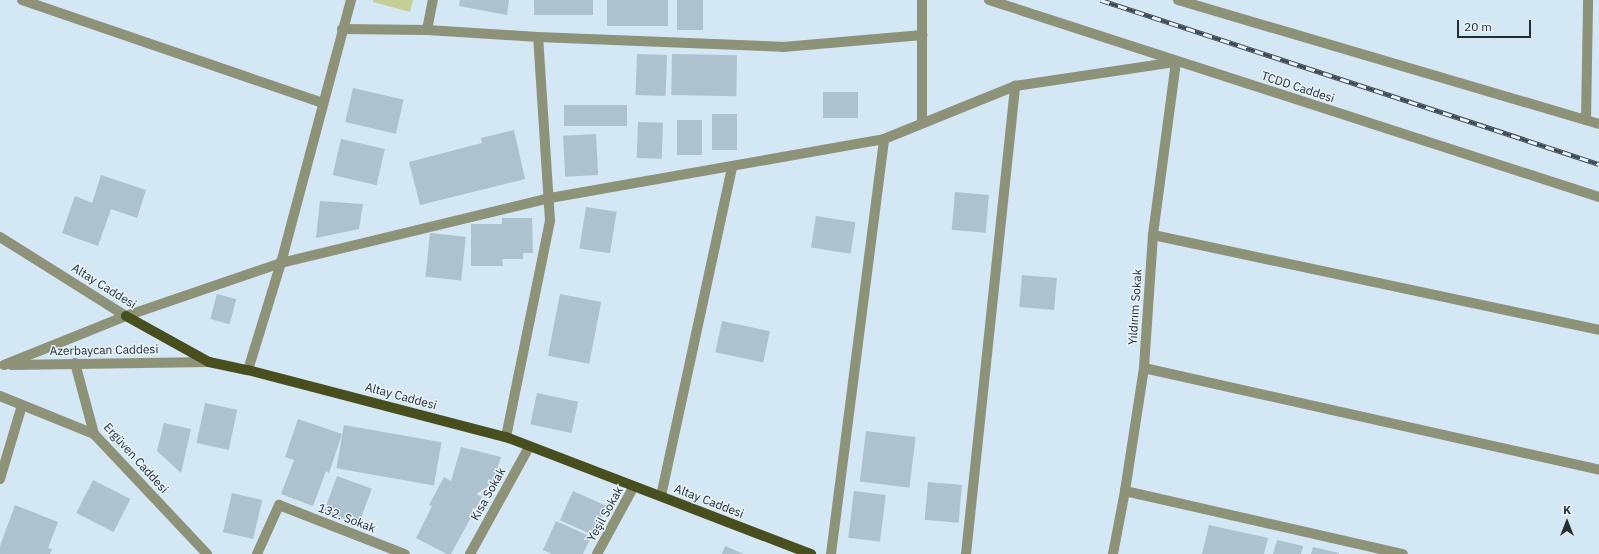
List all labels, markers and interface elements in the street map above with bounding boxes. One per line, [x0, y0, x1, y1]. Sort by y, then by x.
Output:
scale bar [1459, 12, 1533, 38]
text: 20 m [1464, 19, 1492, 34]
street label: TCDD Caddesi [1260, 68, 1336, 106]
street label: Altay Caddesi [69, 260, 139, 312]
street label: Yıldırım Sokak [1125, 268, 1145, 346]
street label: Azerbaycan Caddesi [49, 342, 159, 358]
street label: Altay Caddesi [364, 380, 438, 412]
street label: Ergüven Caddesi [101, 420, 171, 496]
street label: Kısa Sokak [468, 465, 508, 523]
street label: Altay Caddesi [672, 481, 746, 521]
street label: Yeşil Sokak [584, 484, 626, 544]
street label: 132. Sokak [316, 500, 378, 536]
north arrow [1547, 502, 1587, 542]
text: K [1563, 503, 1571, 517]

